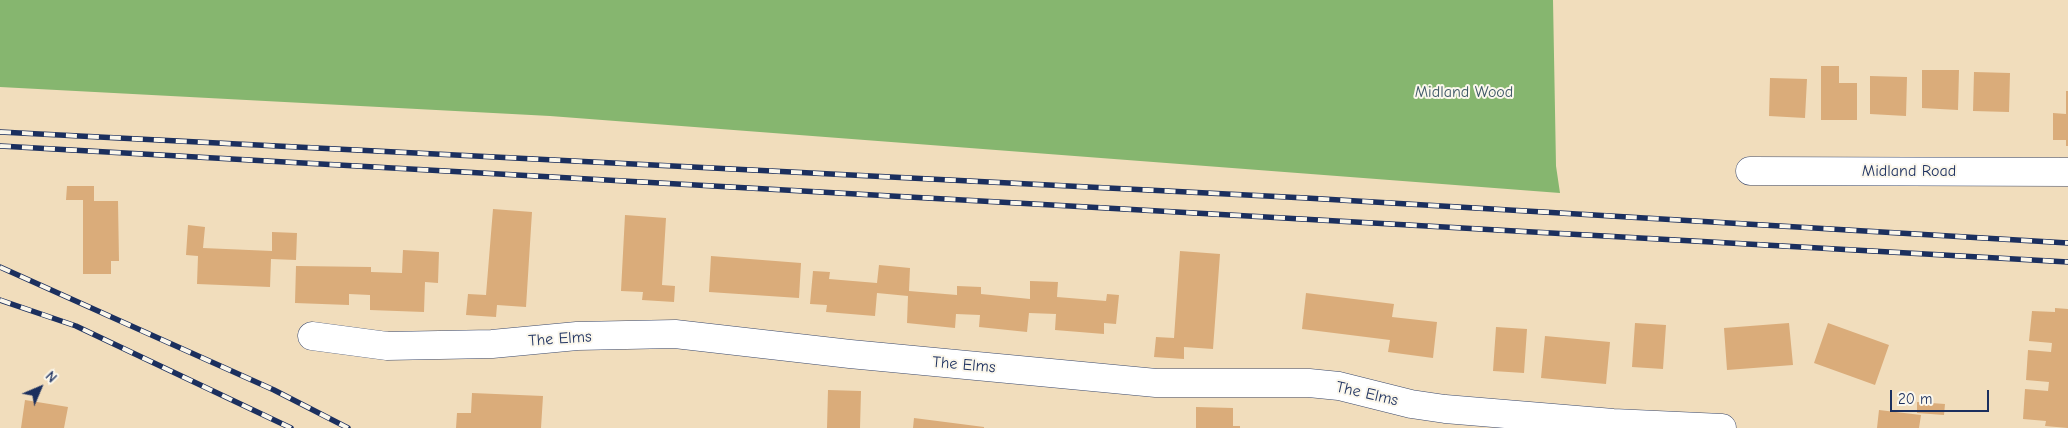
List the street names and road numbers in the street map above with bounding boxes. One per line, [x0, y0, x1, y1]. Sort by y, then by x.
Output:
street label: Midland Road [1862, 161, 1956, 181]
street label: The Elms [528, 327, 592, 351]
street label: The Elms [932, 353, 996, 377]
street label: The Elms [1334, 378, 1400, 410]

